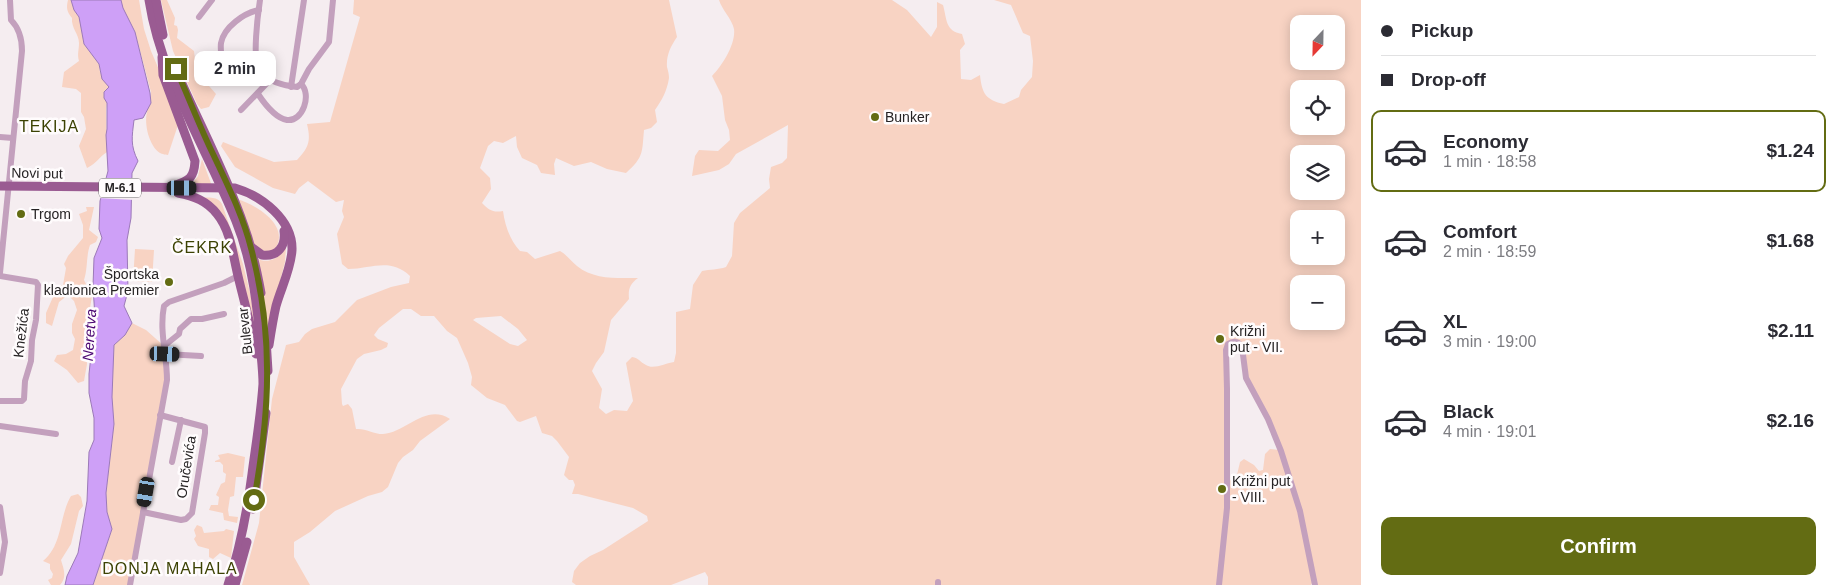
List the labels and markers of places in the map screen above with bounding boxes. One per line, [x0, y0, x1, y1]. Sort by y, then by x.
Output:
place label: Bunker [885, 109, 930, 125]
marker: Bunker [869, 111, 881, 123]
place label: Trgom [31, 206, 71, 222]
marker: Trgom [15, 208, 27, 220]
place label: Športska kladionica Premier [44, 266, 159, 298]
marker: Športska kladionica Premier [163, 276, 175, 288]
place label: Križni put - VII. [1230, 323, 1283, 355]
marker: Križni put - VII. [1214, 333, 1226, 345]
place label: Križni put - VIII. [1232, 473, 1290, 505]
marker: Križni put - VIII. [1216, 483, 1228, 495]

